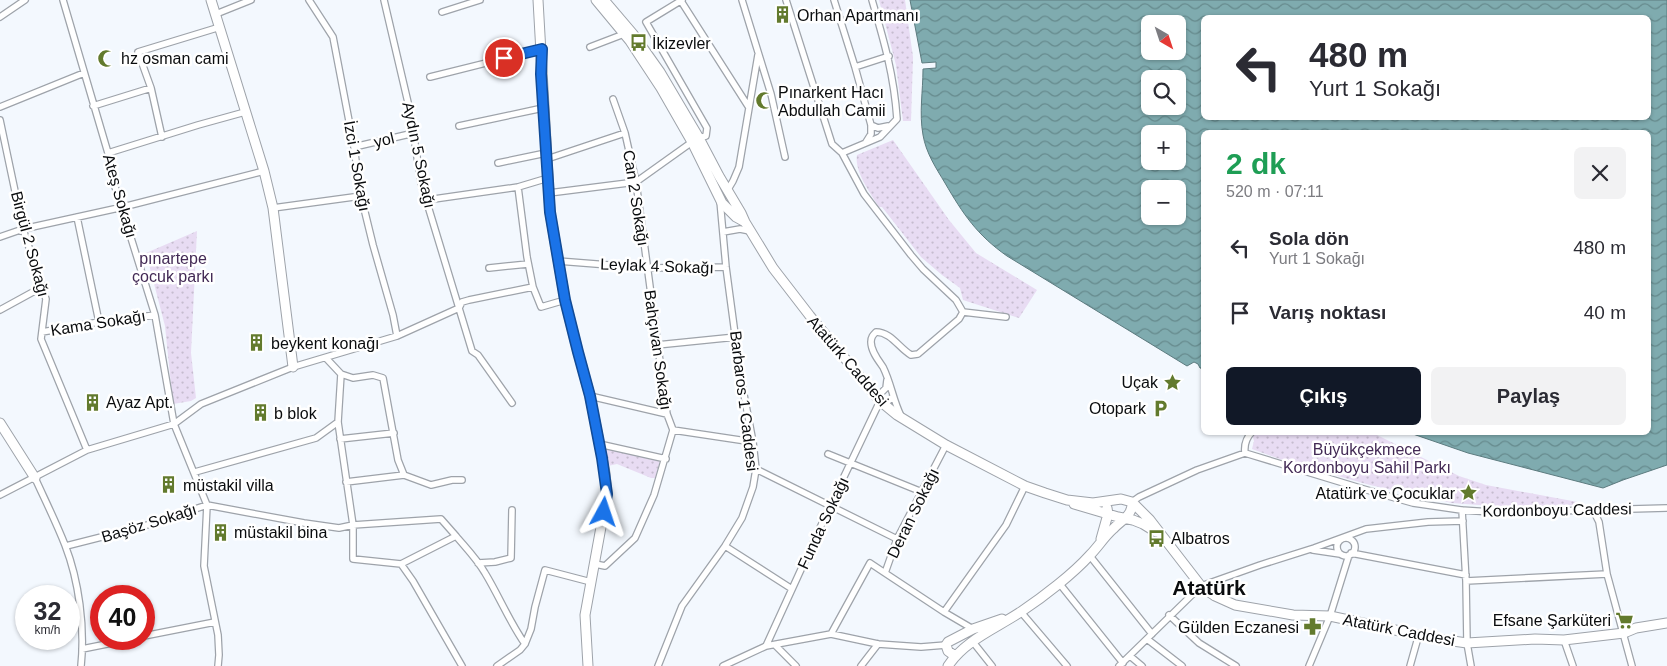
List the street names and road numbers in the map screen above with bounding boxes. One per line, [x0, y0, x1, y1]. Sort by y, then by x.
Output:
street label: Aydın 5 Sokağı [399, 100, 439, 210]
street label: İzci 1 Sokağı [341, 119, 374, 213]
street label: yol [372, 129, 396, 151]
street label: Can 2 Sokağı [620, 149, 652, 247]
street label: Ateş Sokağı [100, 152, 140, 240]
street label: Birgül 2 Sokağı [8, 189, 52, 299]
street label: Leylak 4 Sokağı [600, 256, 714, 276]
street label: Bahçıvan Sokağı [641, 289, 675, 411]
street label: Kama Sokağı [49, 307, 147, 339]
street label: Atatürk Caddesi [804, 312, 892, 410]
street label: Barbaros 1 Caddesi [727, 330, 761, 472]
street label: Deran Sokağı [884, 465, 942, 561]
street label: Funda Sokağı [794, 474, 852, 572]
street label: Başöz Sokağı [99, 500, 199, 546]
street label: Kordonboyu Caddesi [1482, 500, 1632, 520]
street label: Atatürk Caddesi [1342, 611, 1456, 649]

